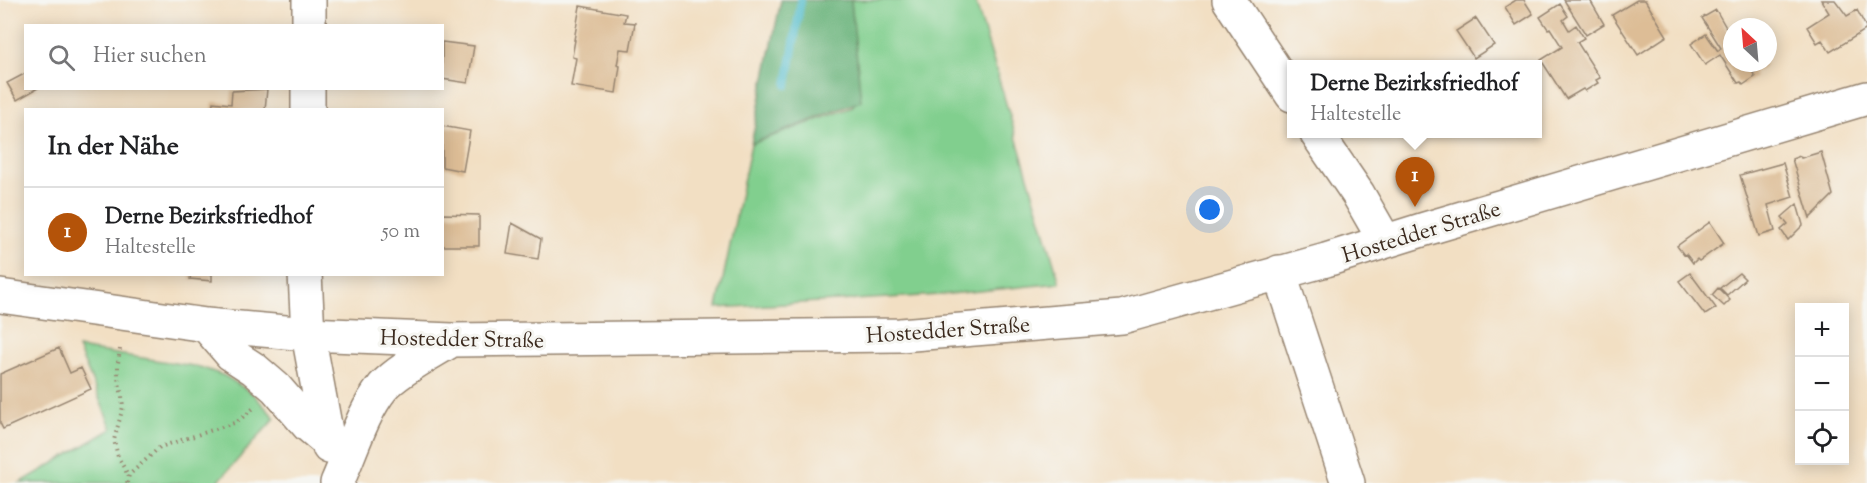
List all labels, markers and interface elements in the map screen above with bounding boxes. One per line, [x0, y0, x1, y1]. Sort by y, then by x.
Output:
north arrow [1723, 18, 1777, 72]
search box [24, 24, 444, 90]
icon: search [45, 41, 78, 74]
text: Hier suchen [93, 41, 207, 73]
popup [1287, 60, 1542, 138]
text: Derne Bezirksfriedhof [1311, 69, 1518, 101]
text: Haltestelle [1311, 101, 1401, 130]
text: In der Nähe [48, 129, 179, 166]
pin: 1 [1396, 158, 1434, 207]
your location [1195, 195, 1224, 224]
street label: Hostedder Straße [1339, 195, 1505, 273]
text: Derne Bezirksfriedhof [105, 202, 313, 234]
text: 1 [64, 218, 71, 247]
text: 50 m [382, 218, 420, 247]
text: Haltestelle [105, 234, 196, 263]
map controls [1795, 303, 1849, 465]
button: + [1795, 303, 1849, 357]
street label: Hostedder Straße [865, 310, 1031, 354]
street label: Hostedder Straße [380, 324, 544, 358]
button: − [1795, 357, 1849, 411]
button: locate [1795, 411, 1849, 465]

